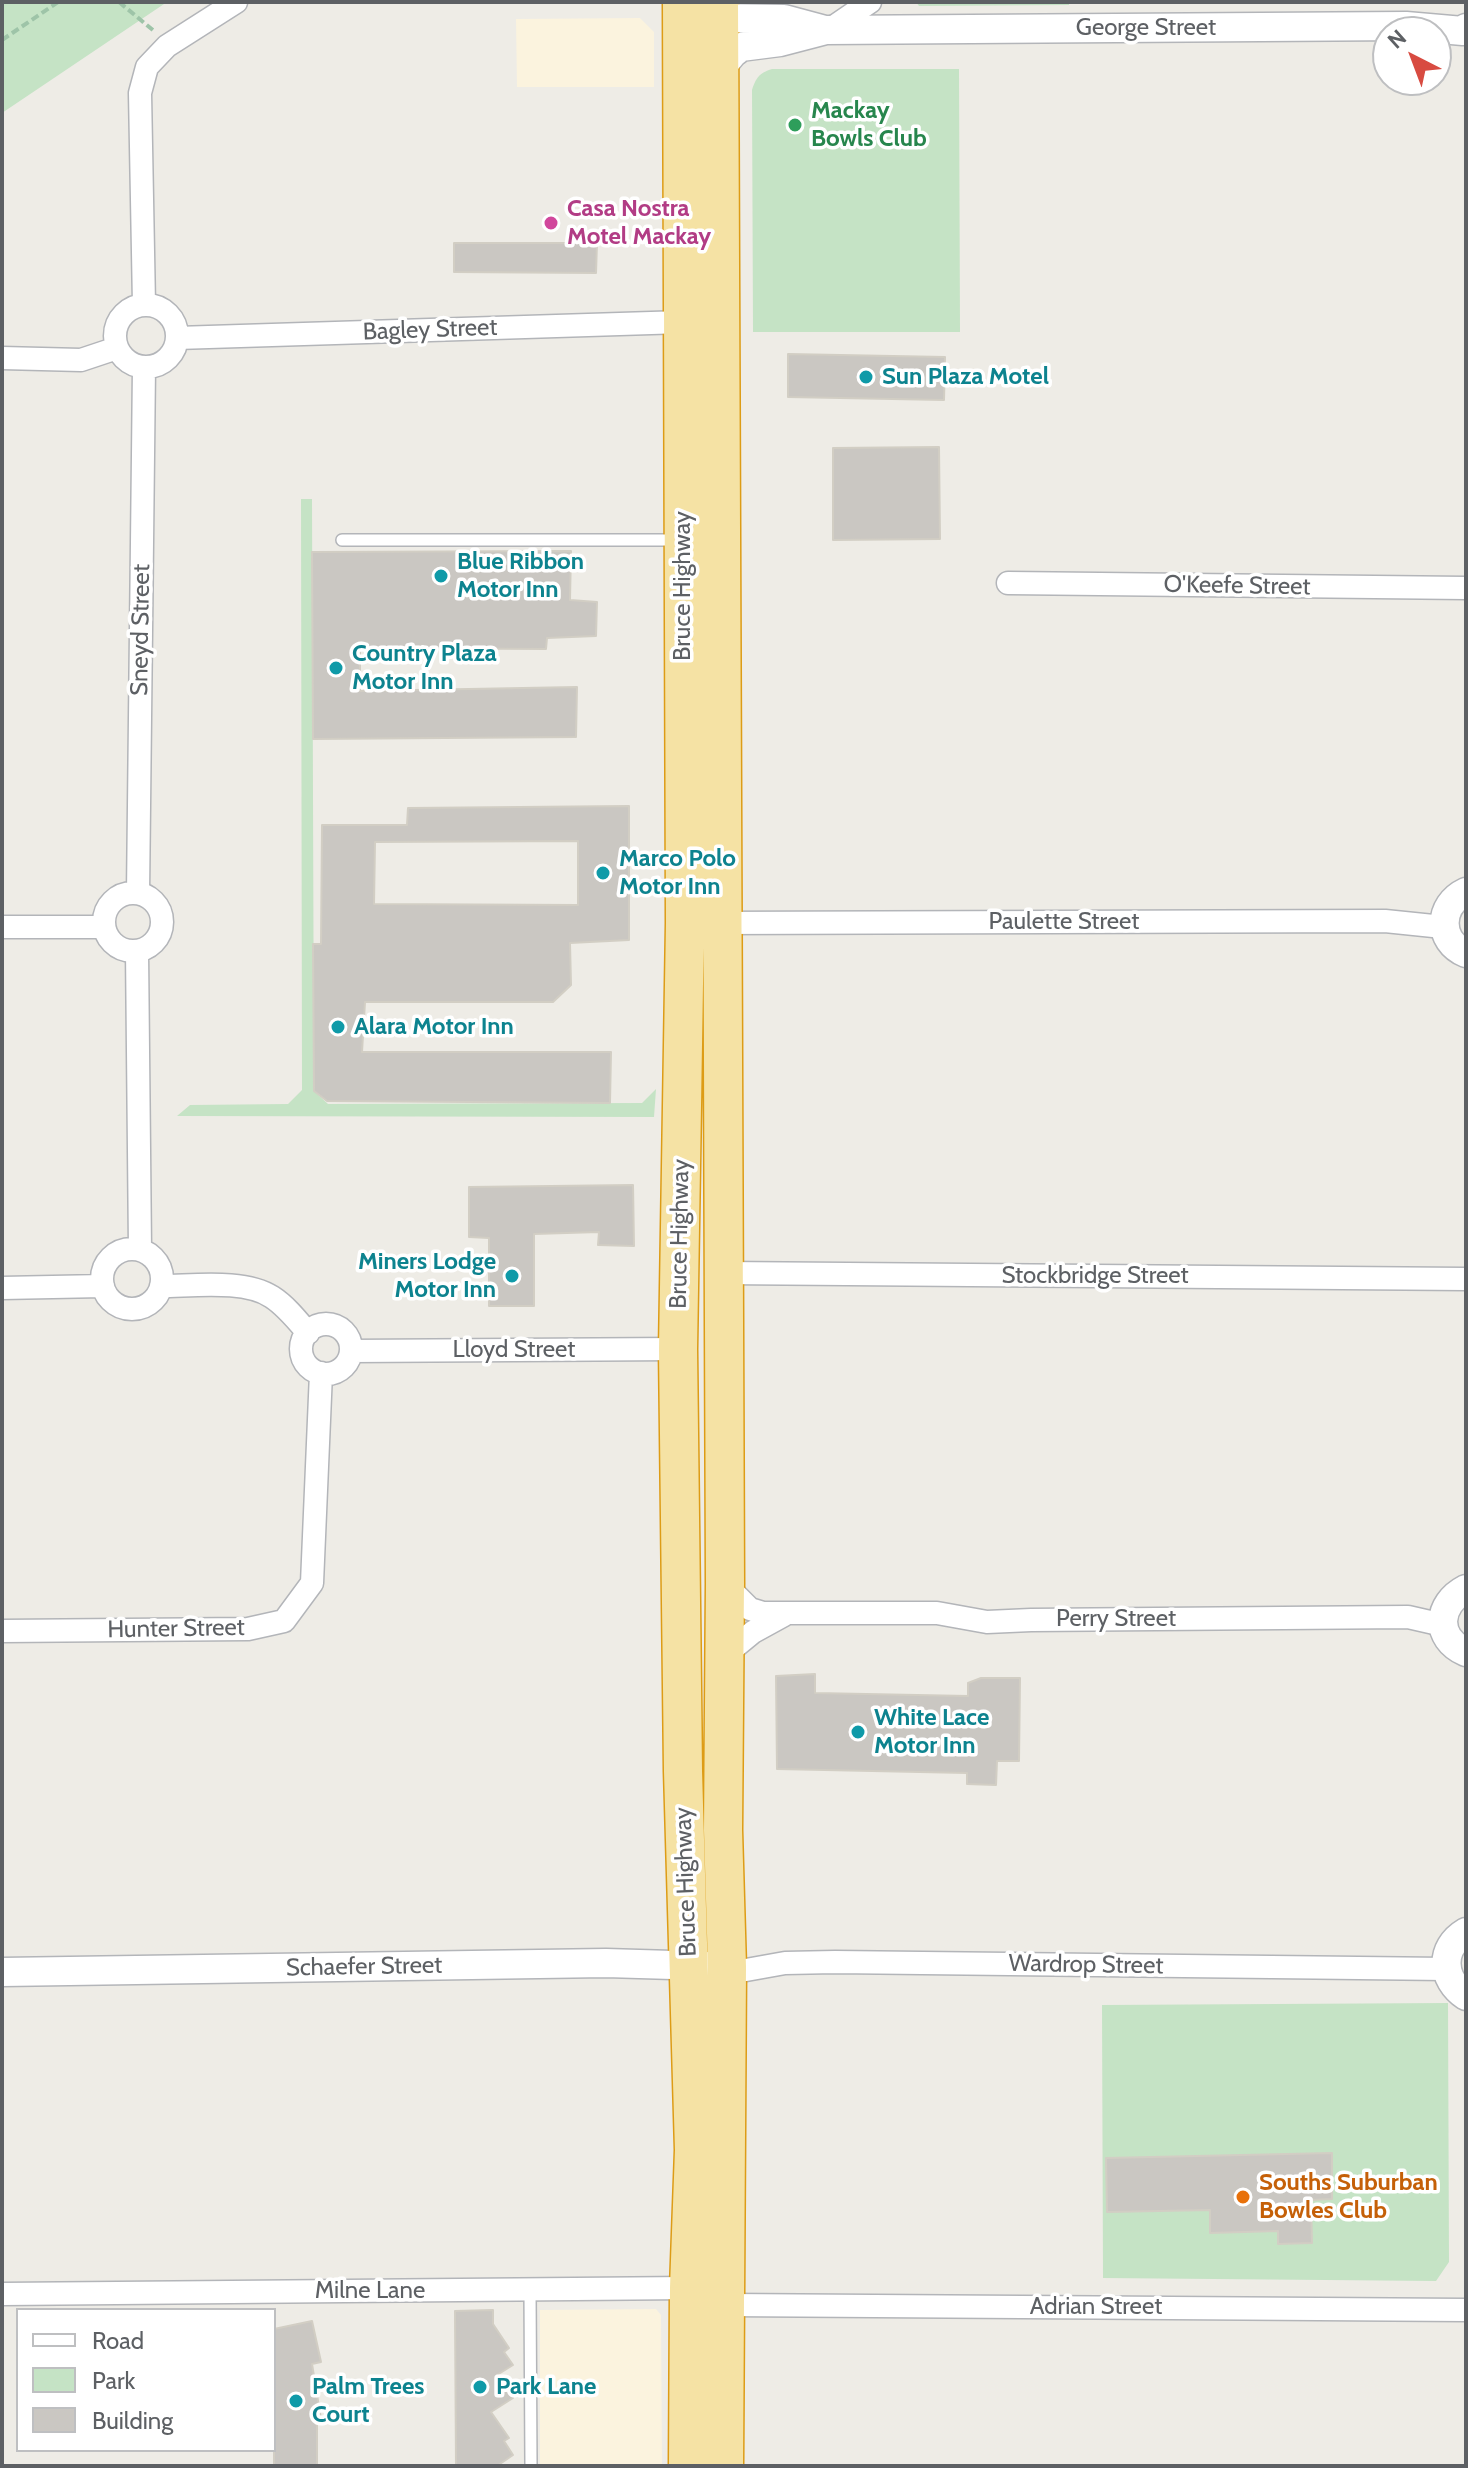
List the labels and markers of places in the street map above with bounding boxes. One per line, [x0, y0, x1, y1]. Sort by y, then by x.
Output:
place label: Mackay Bowls Club [811, 97, 927, 153]
marker: Mackay Bowls Club [786, 116, 804, 134]
place label: Casa Nostra Motel Mackay [567, 195, 711, 251]
marker: Casa Nostra Motel Mackay [542, 214, 560, 232]
place label: Sun Plaza Motel [882, 363, 1049, 391]
marker: Sun Plaza Motel [857, 368, 875, 386]
place label: Blue Ribbon Motor Inn [457, 548, 584, 604]
marker: Blue Ribbon Motor Inn [432, 567, 450, 585]
place label: Country Plaza Motor Inn [352, 640, 497, 696]
marker: Country Plaza Motor Inn [327, 659, 345, 677]
place label: Marco Polo Motor Inn [619, 845, 736, 901]
marker: Marco Polo Motor Inn [594, 864, 612, 882]
place label: Alara Motor Inn [354, 1013, 514, 1041]
marker: Alara Motor Inn [329, 1018, 347, 1036]
place label: Miners Lodge Motor Inn [358, 1248, 496, 1304]
marker: Miners Lodge Motor Inn [503, 1267, 521, 1285]
place label: White Lace Motor Inn [874, 1704, 989, 1760]
marker: White Lace Motor Inn [849, 1723, 867, 1741]
place label: Souths Suburban Bowles Club [1259, 2169, 1438, 2225]
marker: Souths Suburban Bowles Club [1234, 2188, 1252, 2206]
place label: Palm Trees Court [312, 2373, 424, 2429]
place label: Park Lane [496, 2373, 596, 2401]
marker: Park Lane [471, 2378, 489, 2396]
marker: Palm Trees Court [287, 2392, 305, 2410]

